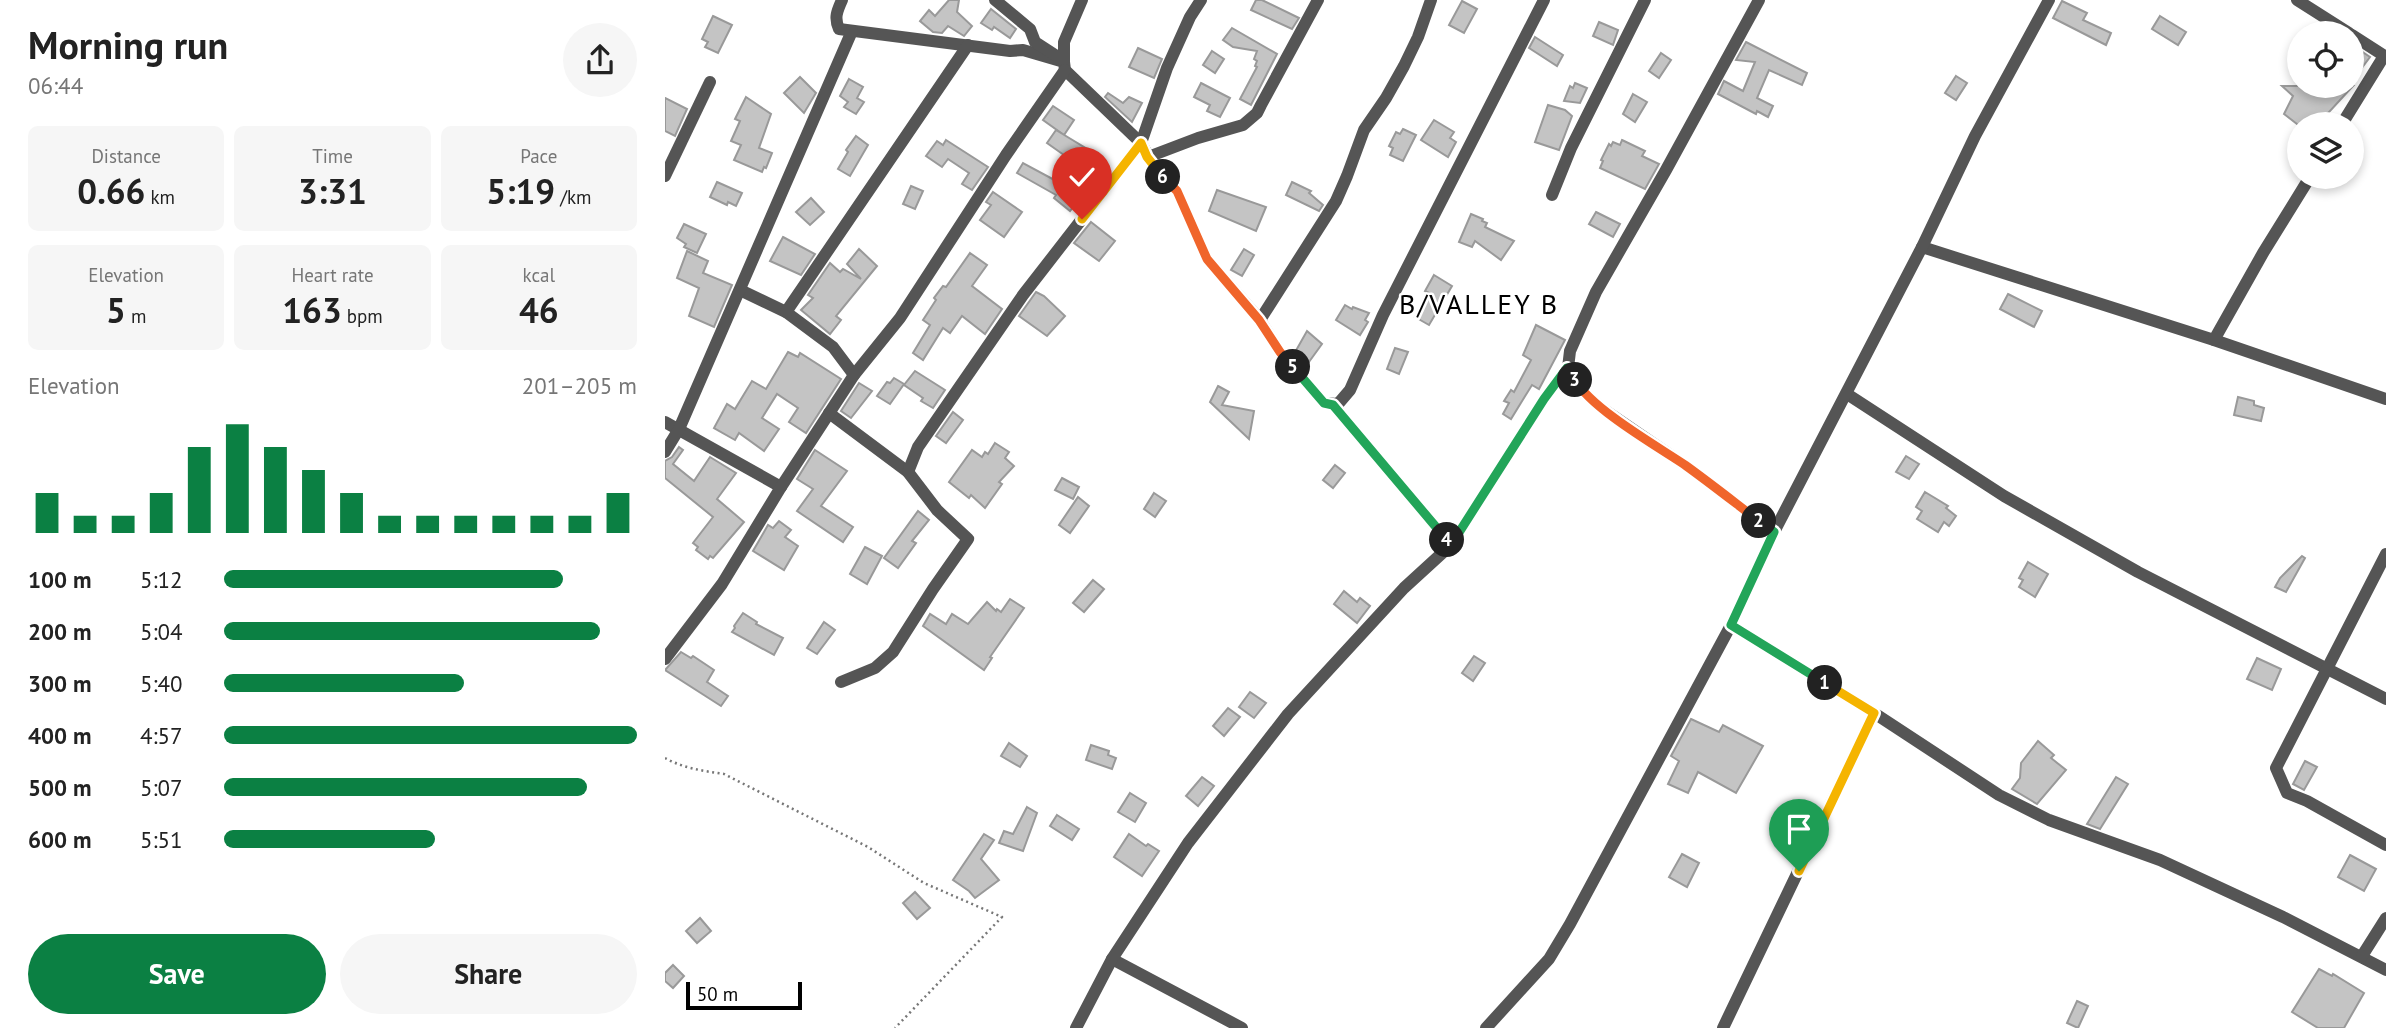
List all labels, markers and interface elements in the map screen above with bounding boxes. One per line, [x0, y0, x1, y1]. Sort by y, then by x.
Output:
text: Morning run [28, 20, 228, 69]
map controls [2287, 21, 2364, 189]
button: locate [2287, 21, 2364, 98]
button: share [563, 23, 637, 97]
text: 06:44 [28, 71, 83, 100]
button: layers [2287, 112, 2364, 189]
text: Distance [91, 144, 161, 168]
text: Time [312, 144, 353, 168]
text: Pace [520, 144, 557, 168]
pin [1052, 147, 1112, 219]
icon: check [1063, 158, 1101, 196]
pin: 6 [1145, 160, 1181, 194]
text: 6 [1157, 164, 1168, 188]
text: 0.66 [77, 168, 145, 214]
text: 3:31 [298, 168, 367, 214]
text: 5:19 [486, 168, 555, 214]
text: km [145, 185, 175, 209]
text: /km [555, 185, 591, 209]
text: Elevation [88, 263, 164, 287]
text: Heart rate [291, 263, 374, 287]
text: kcal [523, 263, 555, 287]
district label: B/VALLEY B [1399, 285, 1559, 322]
text: 5 [106, 287, 126, 333]
text: 163 [282, 287, 342, 333]
text: 46 [519, 287, 559, 333]
text: m [126, 304, 146, 328]
text: bpm [342, 304, 383, 328]
pin: 5 [1275, 350, 1311, 384]
text: 5 [1287, 354, 1298, 378]
pin: 3 [1557, 362, 1593, 398]
text: 3 [1569, 367, 1580, 391]
text: Elevation [28, 371, 120, 400]
text: 201–205 m [522, 371, 637, 400]
pin: 2 [1741, 504, 1777, 538]
text: 2 [1753, 508, 1764, 532]
pin: 4 [1429, 522, 1465, 558]
text: 4 [1441, 527, 1452, 551]
text: 100 m [28, 565, 91, 594]
text: 5:12 [140, 565, 183, 594]
text: 200 m [28, 617, 91, 646]
text: 5:04 [140, 617, 183, 646]
pin: 1 [1807, 666, 1843, 700]
text: 300 m [28, 669, 91, 698]
text: 5:40 [140, 669, 183, 698]
text: 1 [1819, 670, 1830, 694]
text: 400 m [28, 721, 91, 750]
text: 4:57 [140, 721, 183, 750]
text: 500 m [28, 773, 91, 802]
text: 5:07 [140, 773, 183, 802]
pin [1769, 799, 1829, 871]
icon: arrive [1780, 810, 1818, 848]
text: 600 m [28, 825, 91, 854]
text: 5:51 [140, 825, 183, 854]
button: Save [28, 934, 326, 1014]
button: Share [340, 934, 637, 1014]
scale bar [686, 979, 801, 1011]
text: 50 m [697, 982, 738, 1006]

